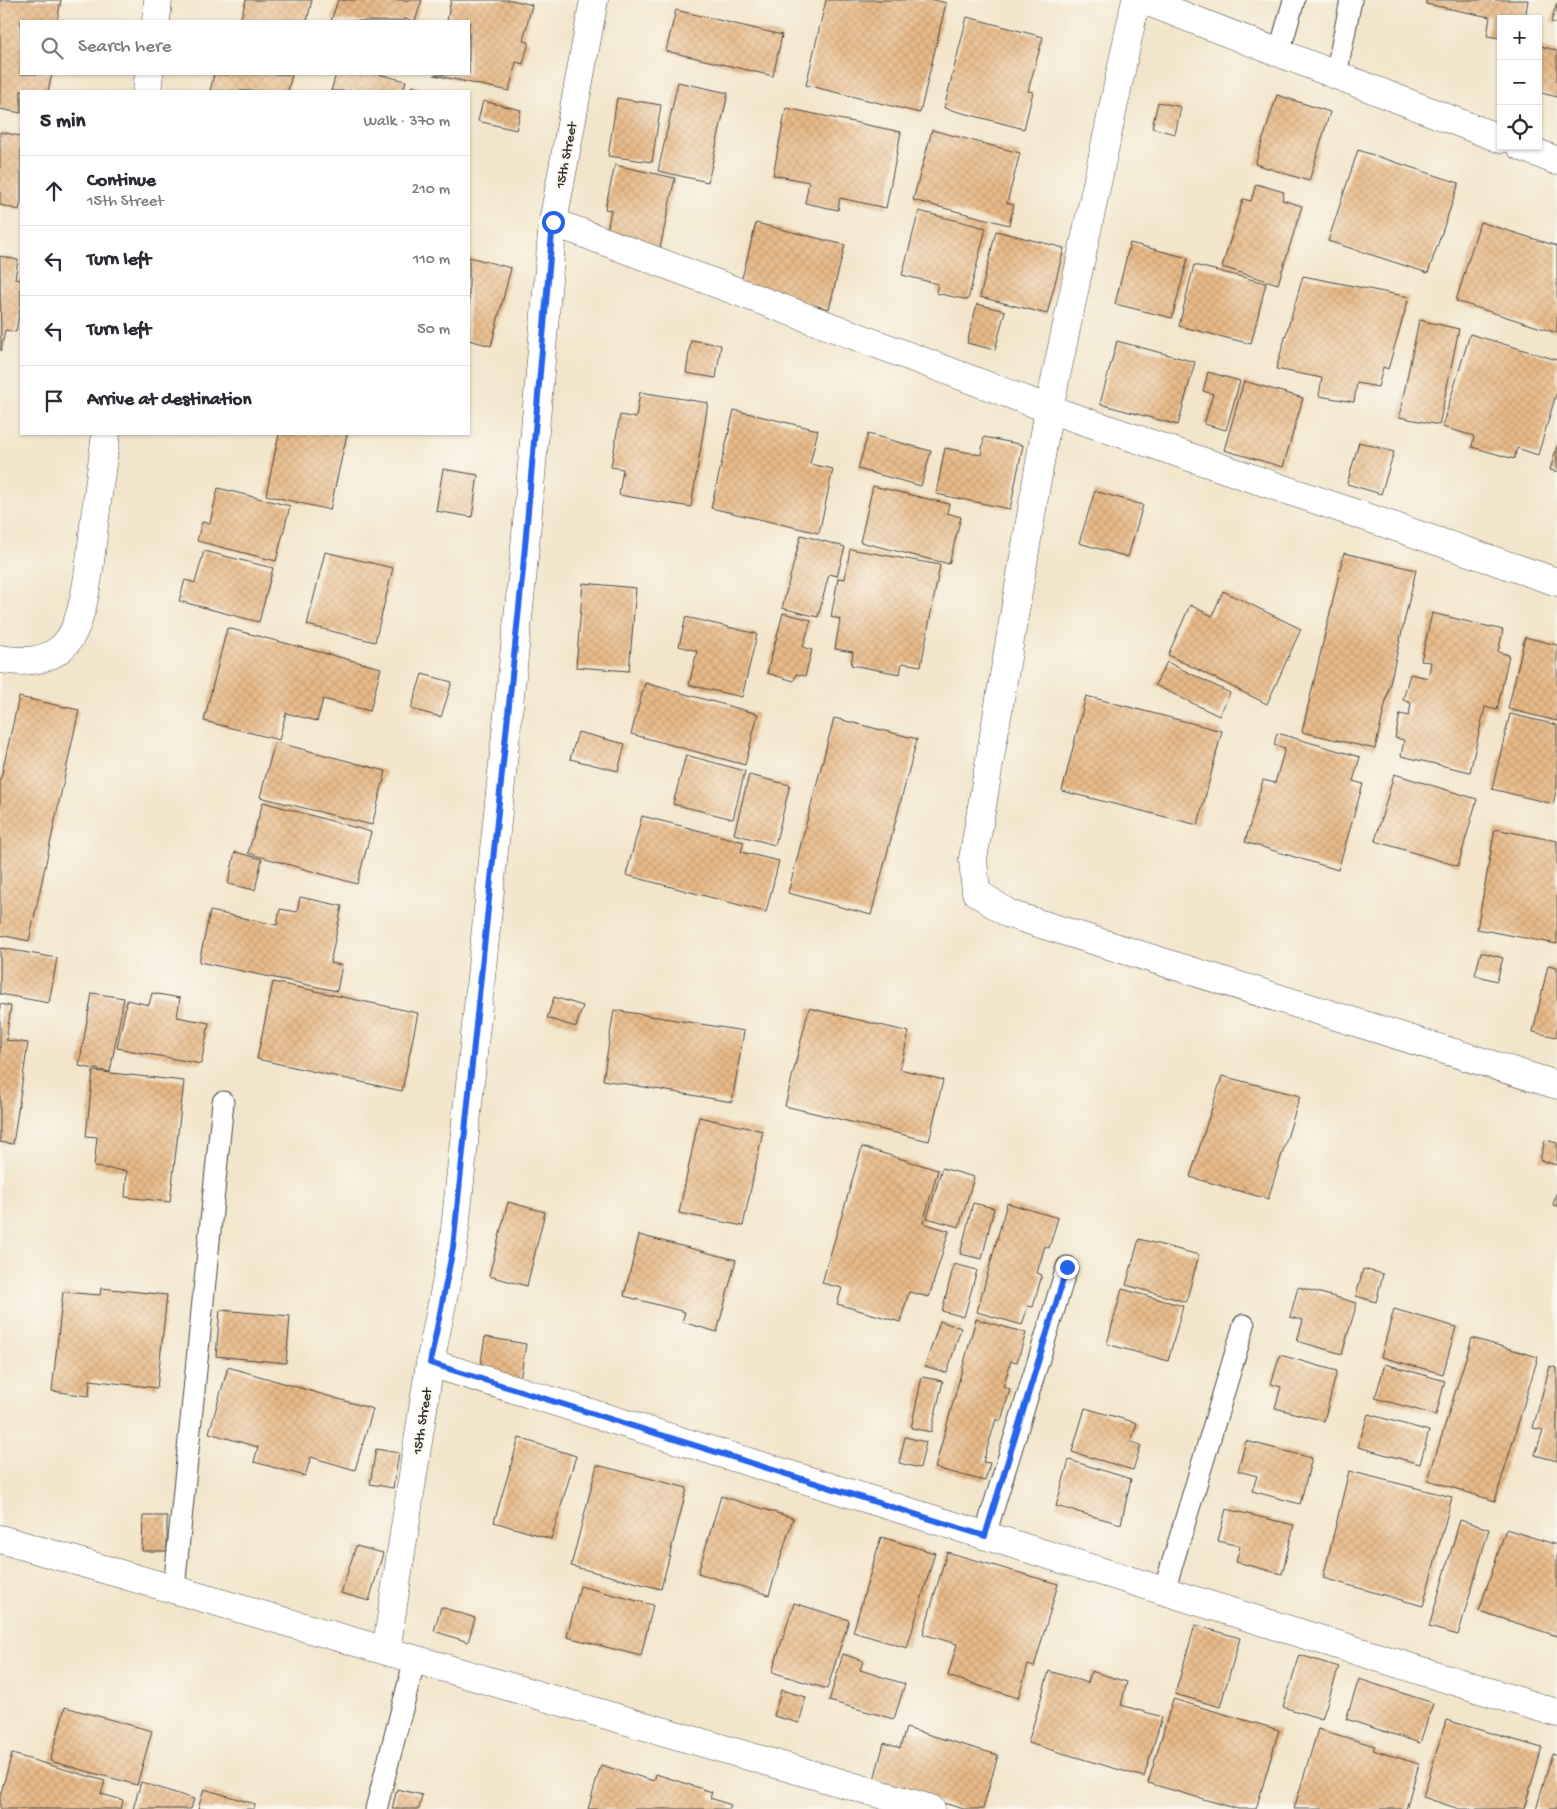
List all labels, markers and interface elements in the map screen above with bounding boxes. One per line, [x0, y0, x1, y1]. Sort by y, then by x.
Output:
map controls [1497, 15, 1542, 150]
button: + [1497, 15, 1542, 60]
search box [20, 20, 470, 75]
icon: search [38, 34, 66, 62]
text: Search here [78, 36, 172, 59]
button: − [1497, 60, 1542, 105]
button: locate [1497, 105, 1542, 150]
text: 5 min [40, 110, 85, 135]
text: Walk · 370 m [363, 113, 450, 132]
street label: 15th Street [553, 120, 582, 191]
text: Continue [87, 170, 156, 193]
icon: ahead [40, 177, 68, 205]
text: 210 m [411, 181, 450, 200]
text: 15th Street [87, 193, 163, 212]
route start [542, 211, 565, 234]
icon: left [40, 247, 68, 275]
text: Turn left [87, 249, 151, 272]
text: 110 m [413, 251, 450, 270]
icon: left [40, 317, 68, 345]
text: Turn left [87, 319, 151, 342]
text: 50 m [417, 321, 450, 340]
icon: arrive [40, 387, 68, 415]
text: Arrive at destination [87, 389, 251, 412]
route end [1056, 1256, 1079, 1279]
street label: 15th Street [410, 1386, 437, 1457]

